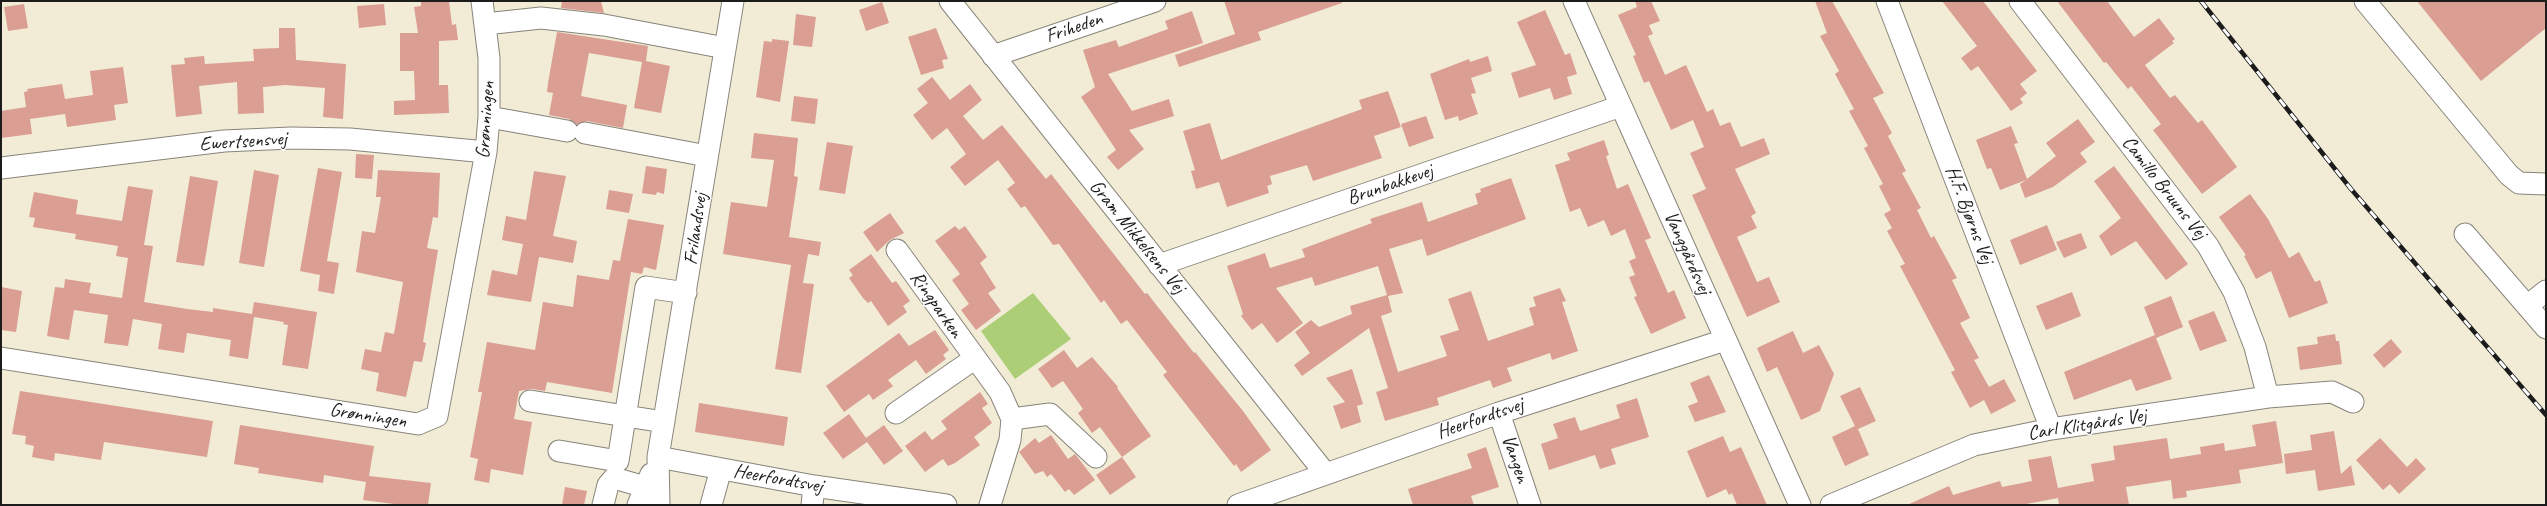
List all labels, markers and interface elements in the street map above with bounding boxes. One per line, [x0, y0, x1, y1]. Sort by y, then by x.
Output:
street label: Friheden [1042, 7, 1106, 49]
street label: Grønningen [471, 81, 501, 159]
street label: Ewertsensvej [199, 127, 287, 157]
street label: Camillo Bruuns Vej [2116, 132, 2212, 244]
street label: Brunbakkevej [1344, 159, 1436, 211]
street label: H.F. Bjørns Vej [1939, 163, 1999, 267]
street label: Gram Mikkelsens Vej [1084, 175, 1190, 299]
street label: Frilandsvej [679, 192, 713, 266]
street label: Vanggårdsvej [1658, 208, 1716, 298]
street label: Ringparken [904, 267, 968, 343]
street label: Heerfordtsvej [1434, 393, 1526, 445]
street label: Grønningen [328, 398, 408, 434]
street label: Carl Klitgårds Vej [2026, 404, 2148, 446]
street label: Vangen [1496, 432, 1534, 486]
street label: Heerfordtsvej [732, 459, 824, 499]

